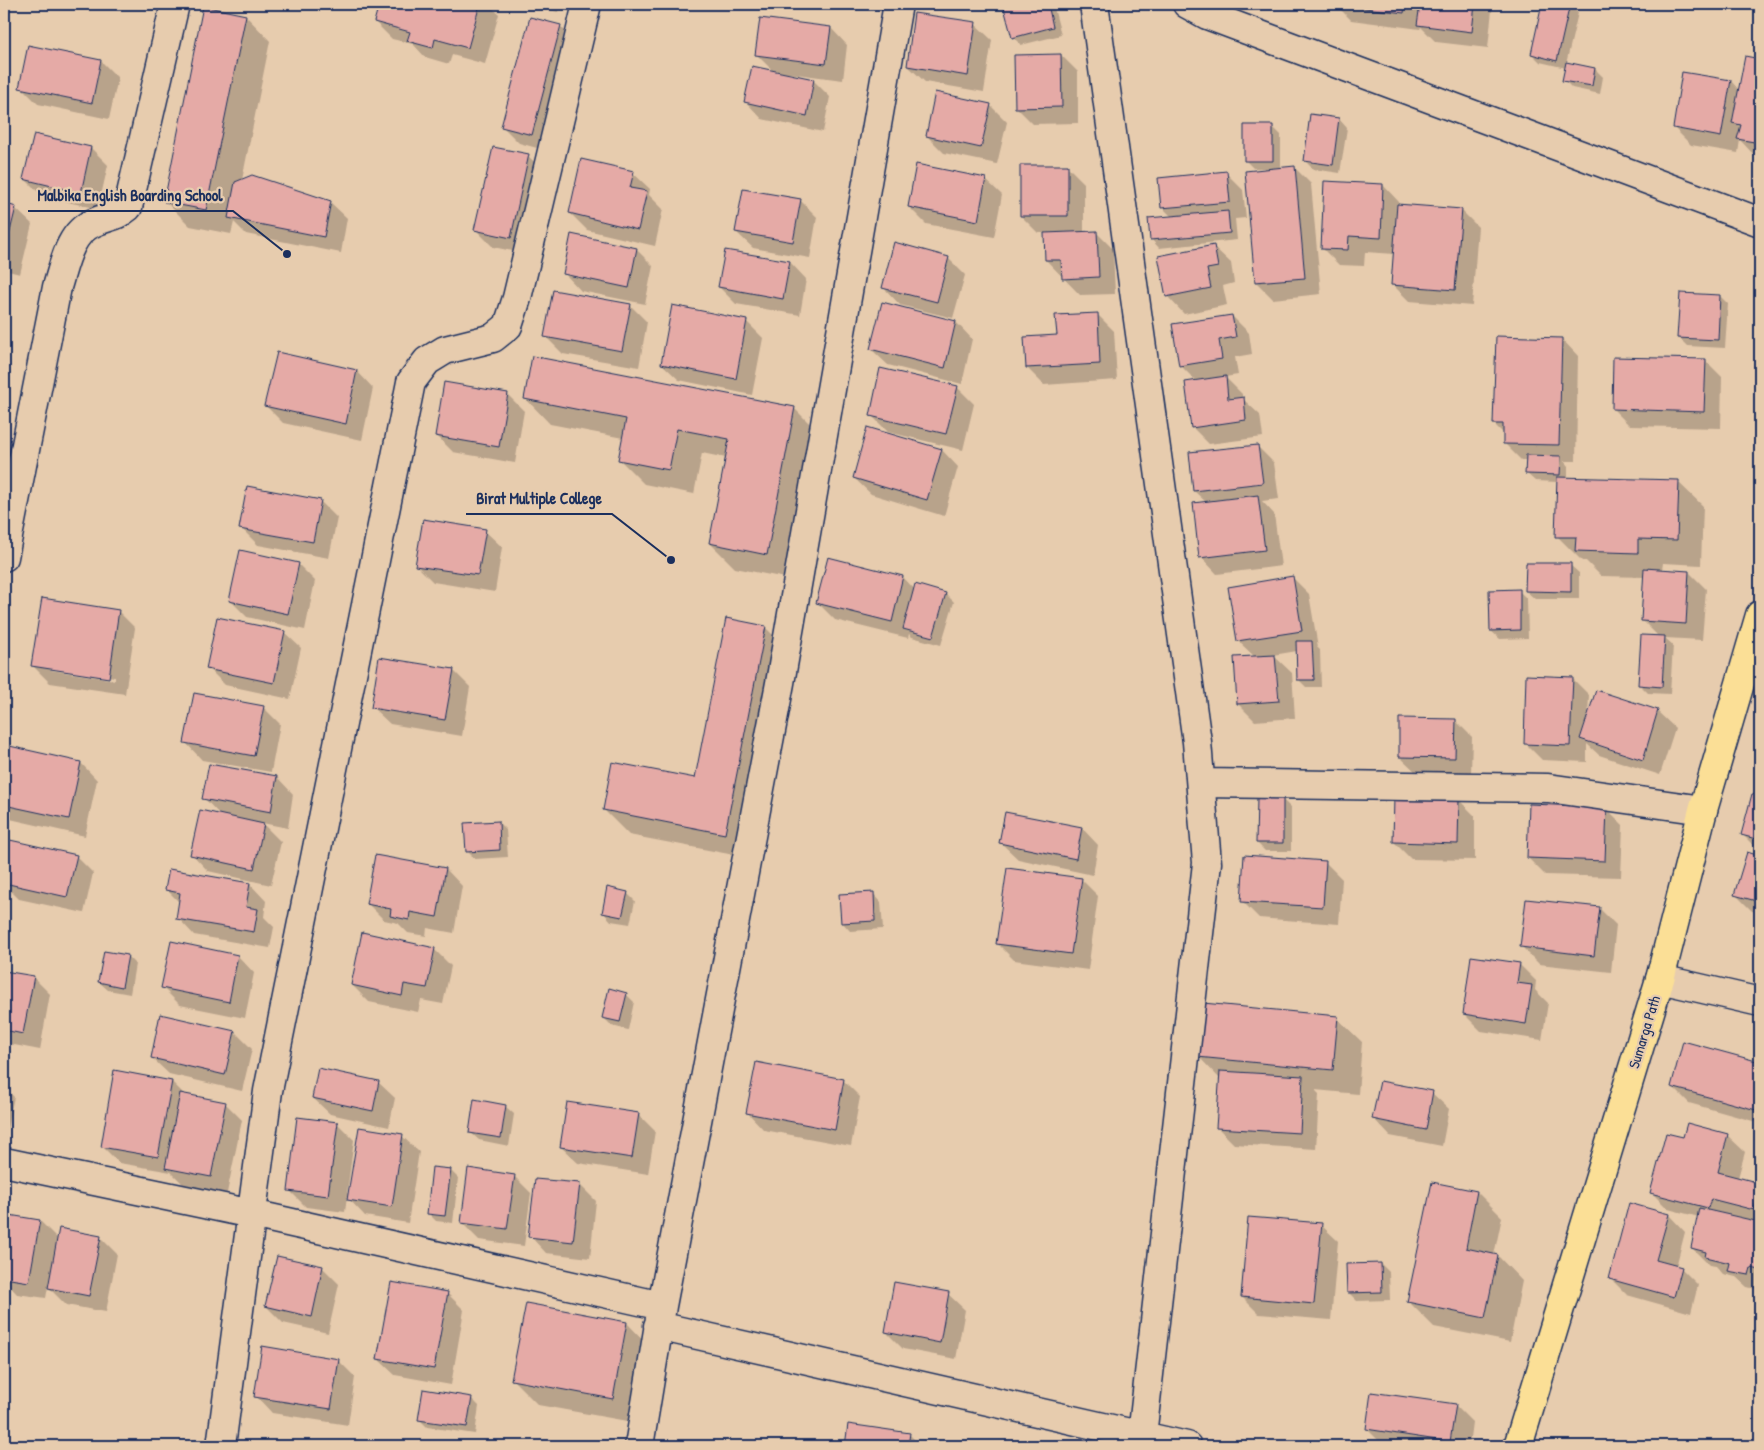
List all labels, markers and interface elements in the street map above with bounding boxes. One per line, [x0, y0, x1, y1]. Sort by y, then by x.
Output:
callout: Malbika English Boarding School [28, 180, 233, 211]
text: Malbika English Boarding School [38, 184, 223, 207]
callout: Birat Multiple College [466, 483, 612, 514]
text: Birat Multiple College [476, 487, 602, 510]
street label: Sumarga Path [1623, 993, 1665, 1071]

